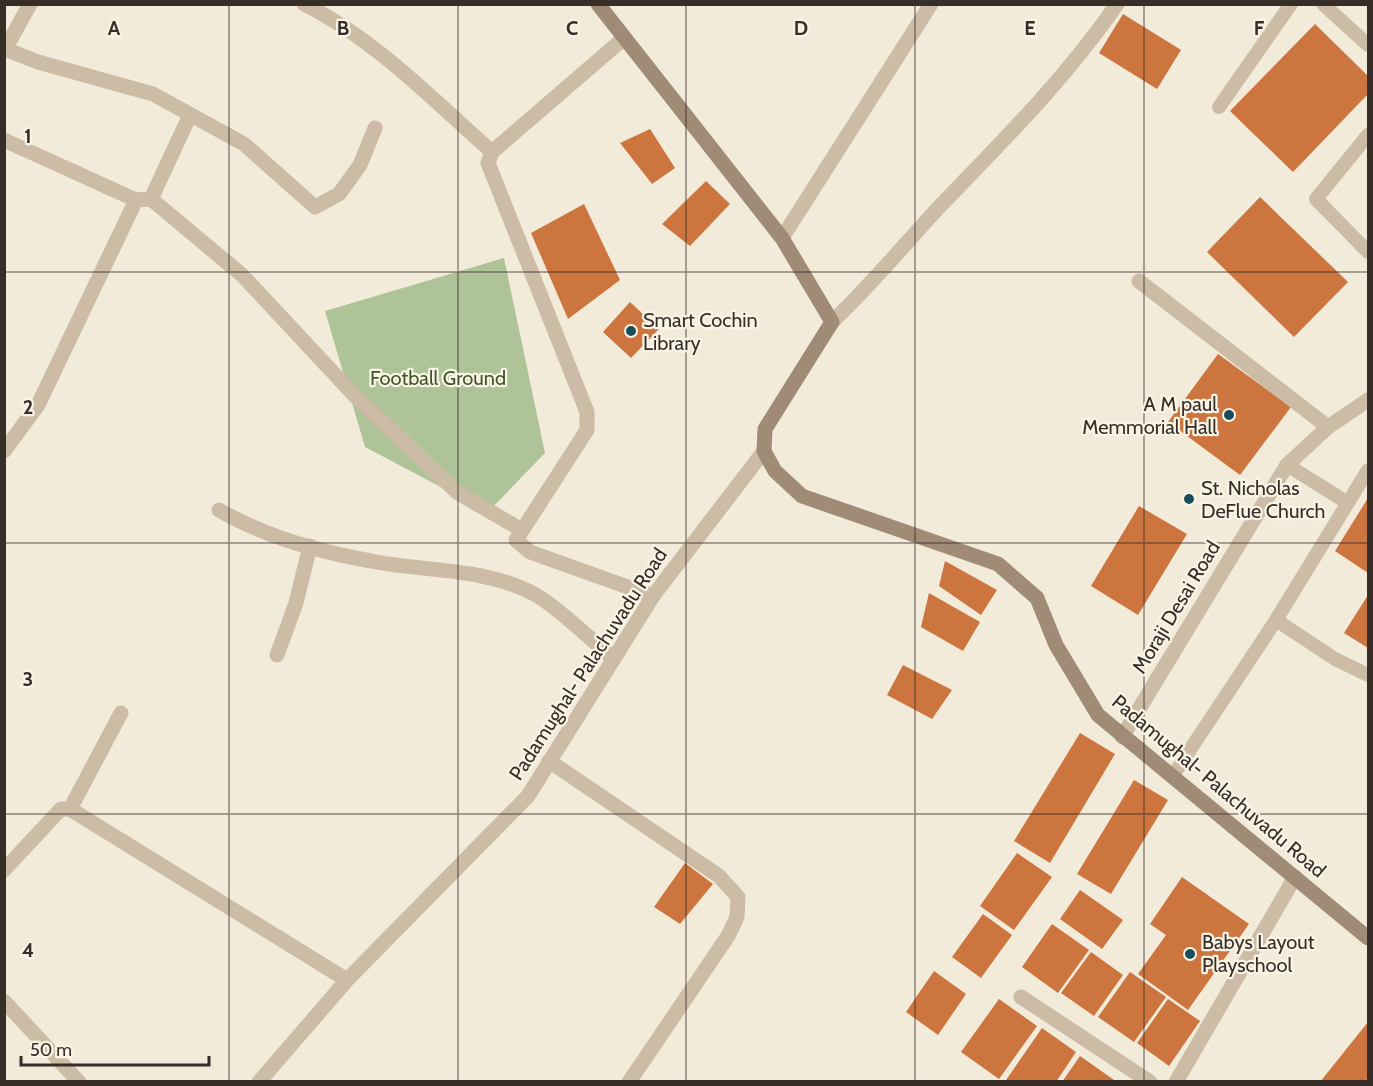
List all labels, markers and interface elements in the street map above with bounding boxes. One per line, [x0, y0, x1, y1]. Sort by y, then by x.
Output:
text: A [108, 16, 121, 40]
text: B [337, 16, 349, 40]
text: C [566, 16, 578, 40]
text: D [794, 16, 808, 40]
text: E [1024, 16, 1036, 40]
text: F [1254, 16, 1265, 40]
text: 1 [24, 124, 32, 148]
place label: Smart Cochin Library [643, 308, 758, 355]
marker: Smart Cochin Library [624, 324, 638, 338]
park label: Football Ground [370, 366, 506, 390]
place label: A M paul Memmorial Hall [1082, 392, 1217, 439]
text: 2 [23, 395, 33, 419]
marker: A M paul Memmorial Hall [1222, 408, 1236, 422]
place label: St. Nicholas DeFlue Church [1201, 476, 1325, 523]
marker: St. Nicholas DeFlue Church [1182, 492, 1196, 506]
street label: Moraji Desai Road [1127, 536, 1225, 678]
street label: Padamughal- Palachuvadu Road [504, 543, 672, 785]
text: 3 [23, 667, 33, 691]
street label: Padamughal- Palachuvadu Road [1107, 689, 1331, 883]
place label: Babys Layout Playschool [1202, 930, 1315, 977]
text: 4 [22, 938, 34, 962]
marker: Babys Layout Playschool [1183, 947, 1197, 961]
scale bar [21, 1029, 208, 1067]
text: 50 m [30, 1039, 72, 1061]

